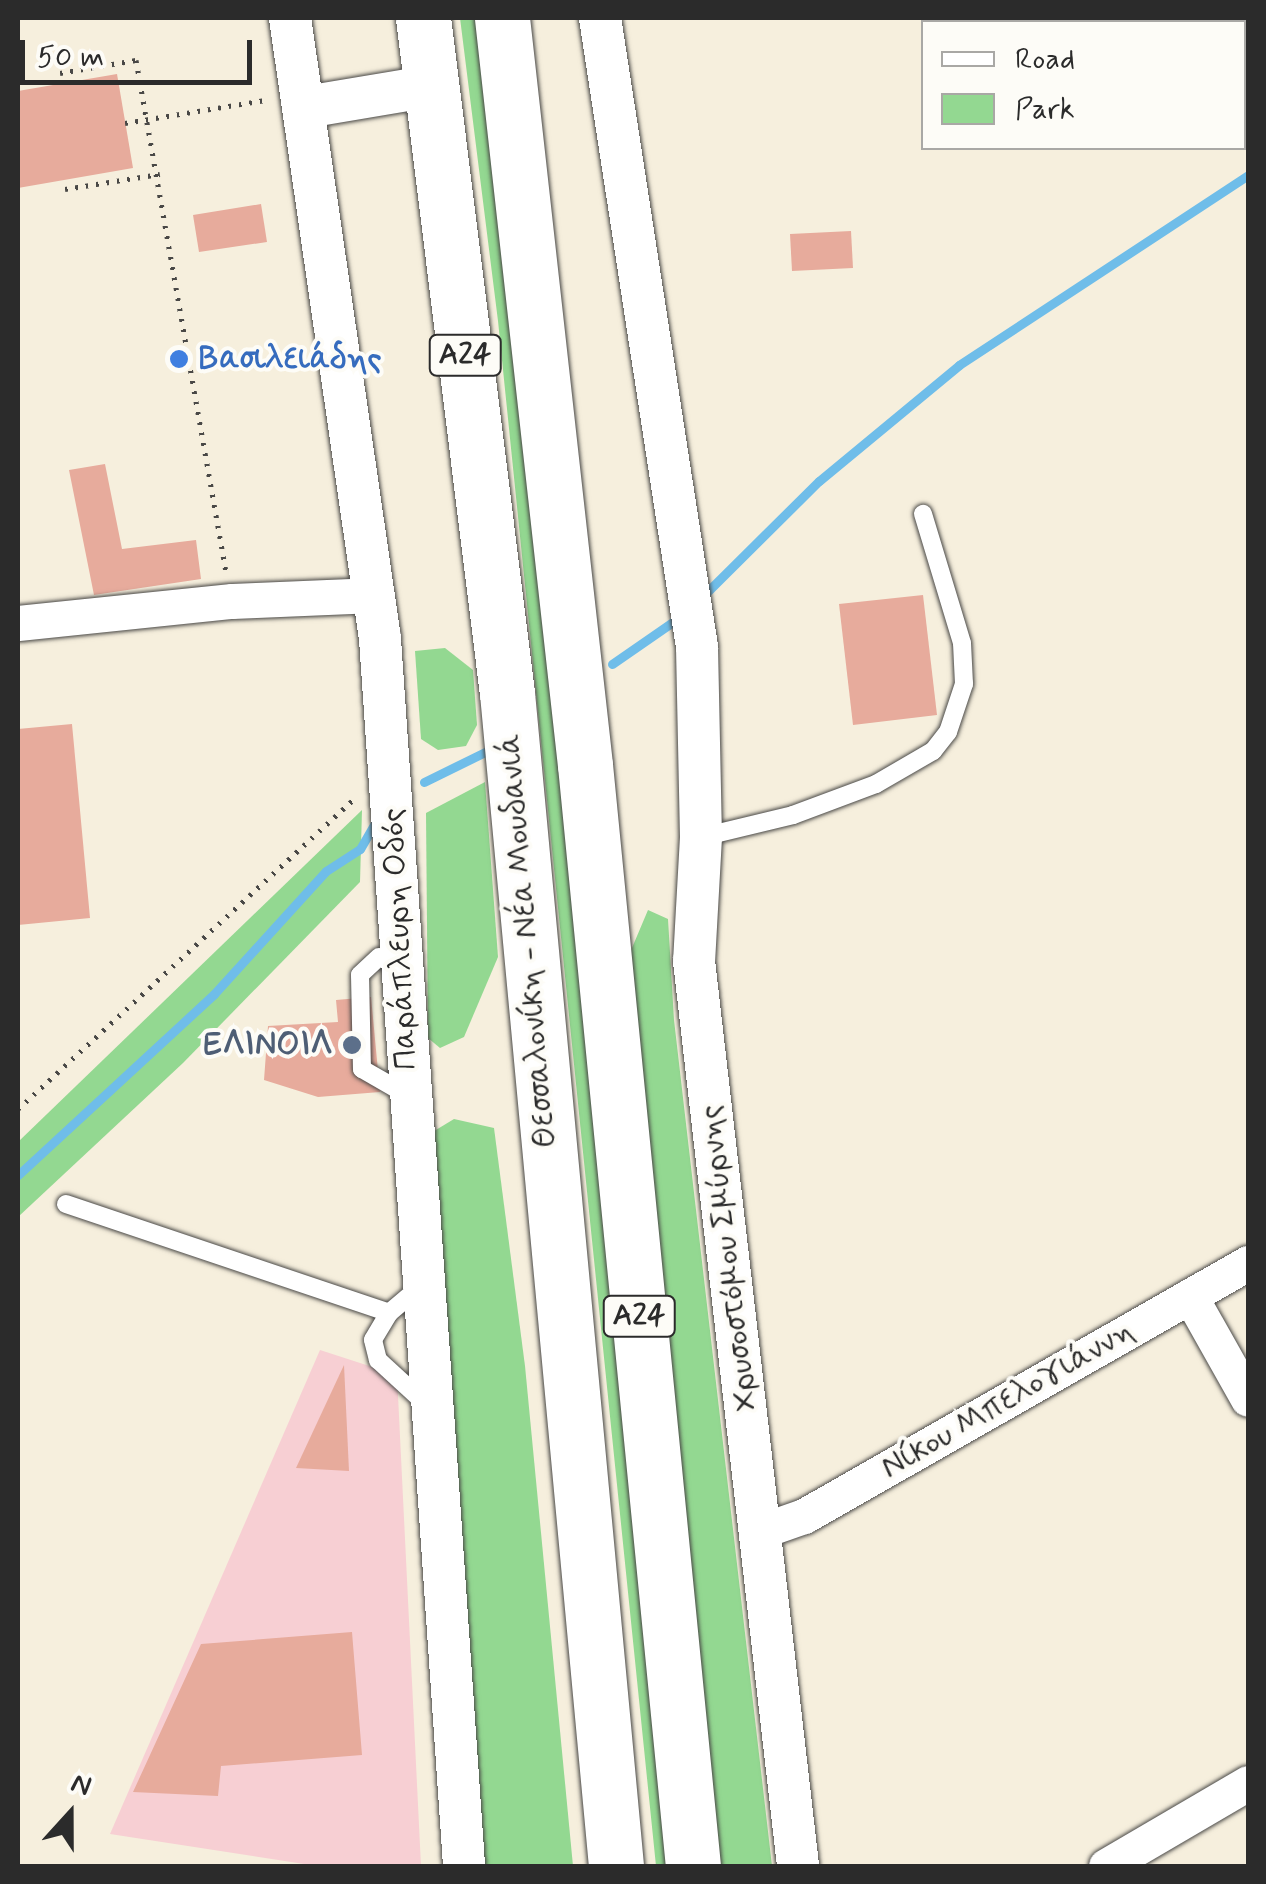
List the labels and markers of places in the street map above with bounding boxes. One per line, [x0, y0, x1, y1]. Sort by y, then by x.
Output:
place label: Βασιλειάδης [199, 340, 382, 378]
marker: Βασιλειάδης [168, 348, 190, 370]
place label: ΕΛΙΝΟΙΛ [203, 1026, 332, 1064]
marker: ΕΛΙΝΟΙΛ [341, 1034, 363, 1056]

